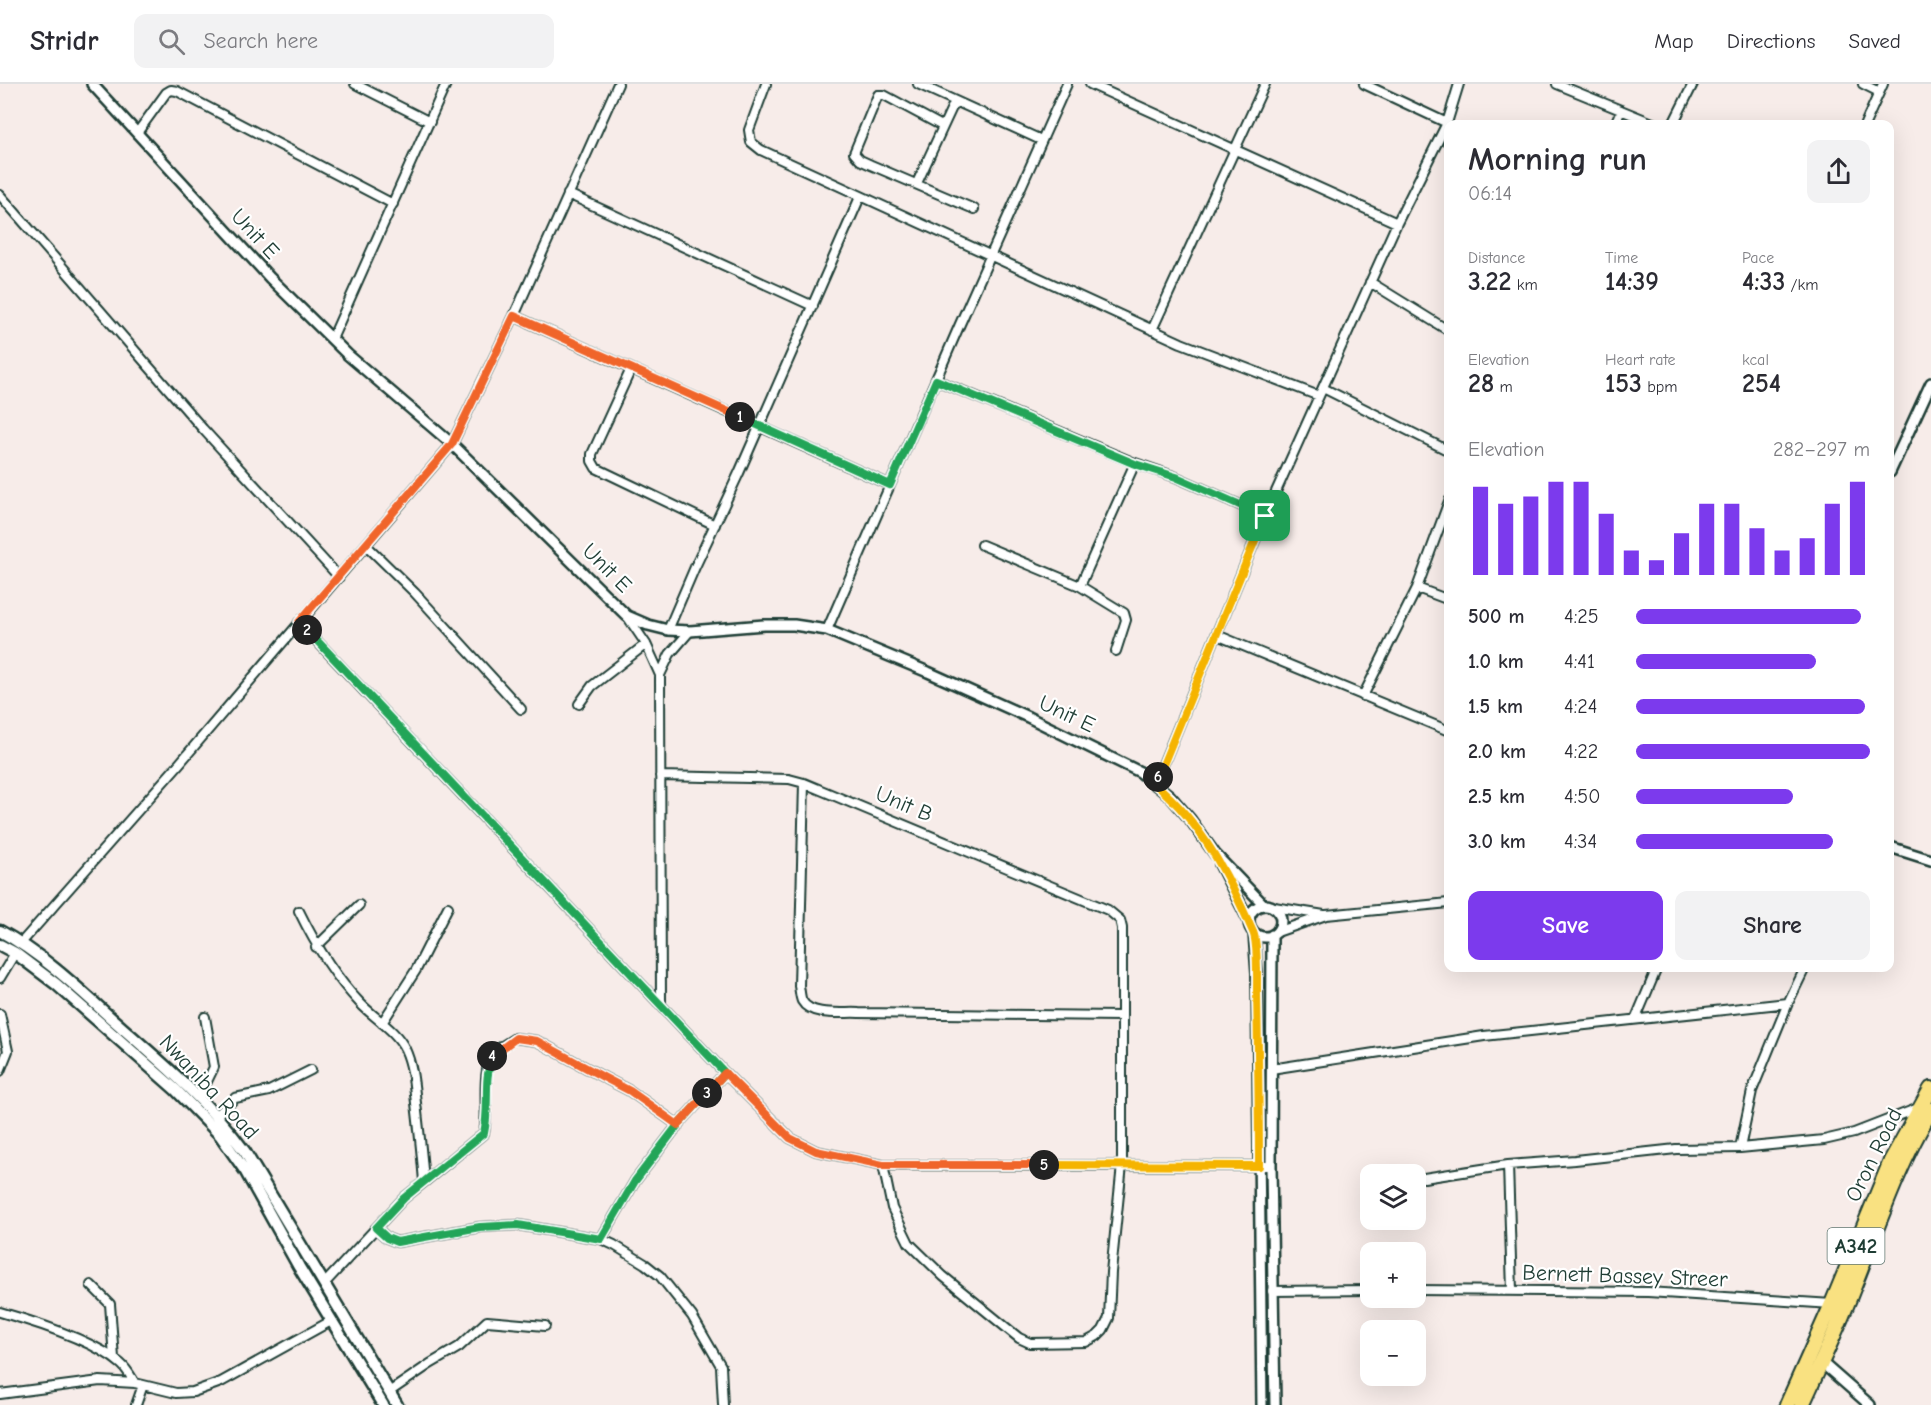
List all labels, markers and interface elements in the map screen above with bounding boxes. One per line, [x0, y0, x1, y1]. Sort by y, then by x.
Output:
search box [134, 14, 554, 68]
text: Stridr [30, 25, 98, 57]
icon: search [155, 25, 188, 58]
text: Search here [203, 28, 318, 54]
text: Map [1654, 29, 1694, 53]
text: Directions [1727, 29, 1816, 53]
text: Saved [1849, 29, 1901, 53]
text: Morning run [1468, 140, 1647, 178]
button: share [1807, 140, 1870, 203]
text: 06:14 [1468, 182, 1512, 205]
street label: Unit E [225, 203, 285, 265]
text: Distance [1468, 249, 1525, 267]
text: Time [1605, 249, 1638, 267]
text: Pace [1742, 249, 1774, 267]
text: 3.22 [1468, 267, 1511, 297]
text: 14:39 [1605, 267, 1659, 297]
text: 4:33 [1742, 267, 1785, 297]
text: km [1511, 276, 1538, 294]
text: /km [1785, 276, 1819, 294]
text: Elevation [1468, 351, 1529, 369]
text: Heart rate [1605, 351, 1676, 369]
text: kcal [1742, 351, 1769, 369]
text: 28 [1468, 369, 1494, 399]
text: 153 [1605, 369, 1642, 399]
text: 254 [1742, 369, 1781, 399]
text: m [1494, 378, 1513, 396]
text: bpm [1642, 378, 1677, 396]
pin: 1 [725, 402, 755, 432]
text: 1 [737, 408, 743, 426]
text: Elevation [1468, 438, 1545, 461]
text: 282–297 m [1773, 438, 1870, 461]
pin [1239, 490, 1290, 541]
icon: arrive [1248, 499, 1281, 532]
street label: Unit E [577, 538, 637, 598]
text: 500 m [1468, 605, 1525, 628]
text: 4:25 [1564, 605, 1599, 628]
pin: 2 [292, 615, 322, 645]
text: 2 [303, 621, 311, 639]
text: 1.0 km [1468, 650, 1524, 673]
text: 4:41 [1564, 650, 1595, 673]
street label: Unit E [1035, 690, 1099, 738]
text: 1.5 km [1468, 695, 1523, 718]
text: 4:24 [1564, 695, 1597, 718]
text: 2.0 km [1468, 740, 1526, 763]
text: 4:22 [1564, 740, 1598, 763]
pin: 6 [1143, 762, 1173, 792]
text: 6 [1154, 768, 1162, 786]
street label: Unit B [871, 780, 937, 828]
text: 2.5 km [1468, 785, 1525, 808]
text: 4:50 [1564, 785, 1600, 808]
text: 3.0 km [1468, 830, 1526, 853]
text: 4:34 [1564, 830, 1597, 853]
button: Save [1468, 891, 1663, 960]
button: Share [1675, 891, 1870, 960]
street label: Nwaniba Road [154, 1029, 264, 1145]
pin: 4 [477, 1041, 507, 1071]
text: 4 [488, 1047, 496, 1065]
pin: 3 [692, 1078, 722, 1108]
text: 3 [703, 1084, 711, 1102]
street label: Oron Road [1840, 1104, 1908, 1206]
pin: 5 [1029, 1150, 1059, 1180]
text: 5 [1040, 1156, 1048, 1174]
map controls [1360, 1164, 1426, 1386]
button: layers [1360, 1164, 1426, 1230]
road number: A342 [1828, 1228, 1884, 1264]
button: + [1360, 1242, 1426, 1308]
street label: Bernett Bassey Streer [1522, 1259, 1728, 1293]
button: − [1360, 1320, 1426, 1386]

